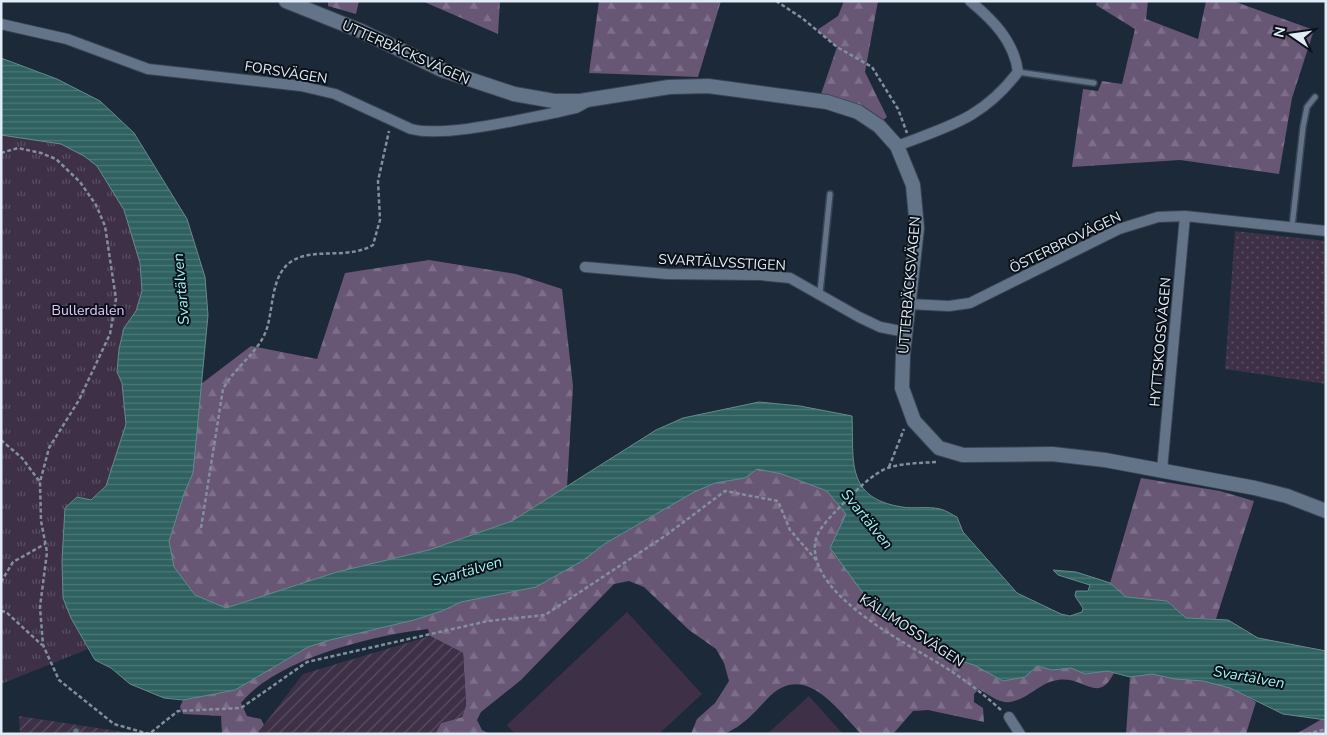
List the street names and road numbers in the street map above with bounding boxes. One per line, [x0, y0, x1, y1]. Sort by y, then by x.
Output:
street label: UTTERBÄCKSVÄGEN [339, 16, 473, 89]
street label: FORSVÄGEN [243, 57, 329, 88]
street label: ÖSTERBROVÄGEN [1006, 207, 1124, 278]
street label: UTTERBÄCKSVÄGEN [894, 215, 925, 355]
street label: SVARTÄLVSSTIGEN [658, 250, 786, 275]
street label: HYTTSKOGSVÄGEN [1145, 277, 1176, 408]
street label: KÄLLMOSSVÄGEN [856, 589, 968, 671]

